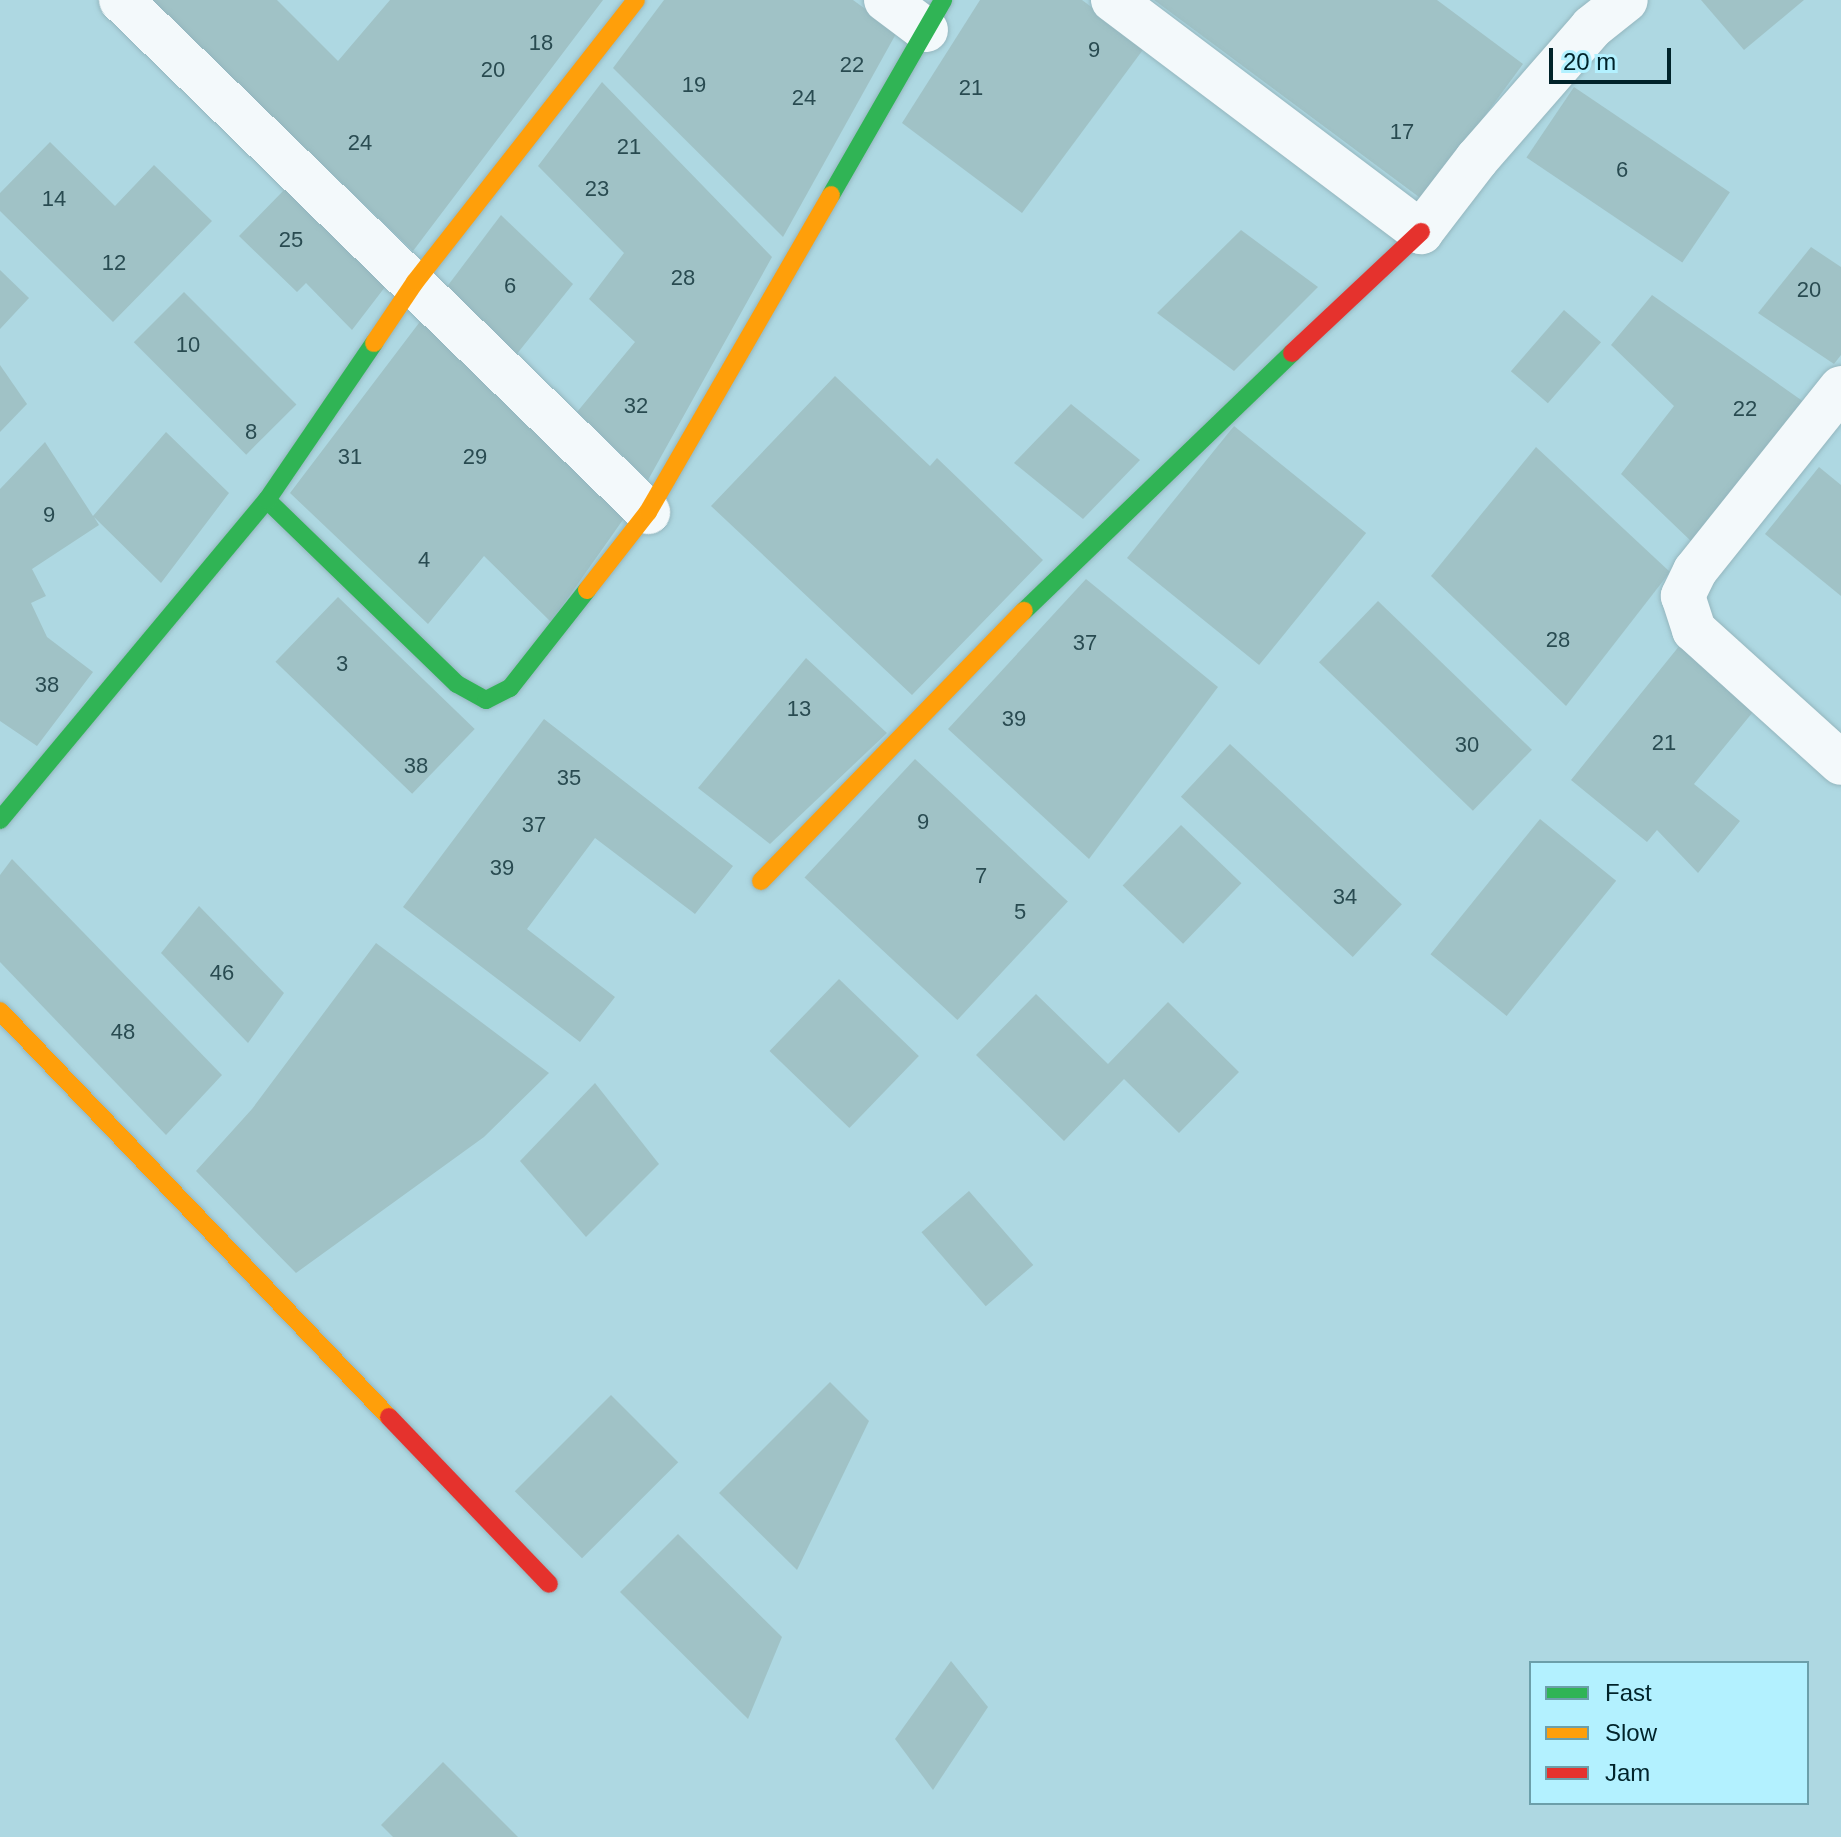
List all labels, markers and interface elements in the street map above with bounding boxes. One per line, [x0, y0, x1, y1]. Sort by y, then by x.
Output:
house number: 18 [529, 30, 553, 56]
scale bar [1553, 32, 1675, 82]
house number: 9 [1088, 37, 1100, 63]
text: 20 m [1563, 48, 1616, 75]
house number: 22 [840, 52, 864, 78]
house number: 20 [481, 57, 505, 83]
house number: 19 [682, 72, 706, 98]
house number: 21 [959, 75, 983, 101]
house number: 24 [792, 85, 816, 111]
house number: 17 [1390, 119, 1414, 145]
house number: 24 [348, 130, 372, 156]
house number: 21 [617, 134, 641, 160]
house number: 6 [1616, 157, 1628, 183]
house number: 23 [585, 176, 609, 202]
house number: 14 [42, 186, 66, 212]
house number: 25 [279, 227, 303, 253]
house number: 12 [102, 250, 126, 276]
house number: 28 [671, 265, 695, 291]
house number: 6 [504, 273, 516, 299]
house number: 20 [1797, 277, 1821, 303]
house number: 10 [176, 332, 200, 358]
house number: 32 [624, 393, 648, 419]
house number: 22 [1733, 396, 1757, 422]
house number: 8 [245, 419, 257, 445]
house number: 31 [338, 444, 362, 470]
house number: 29 [463, 444, 487, 470]
house number: 9 [43, 502, 55, 528]
house number: 4 [418, 547, 430, 573]
house number: 28 [1546, 627, 1570, 653]
house number: 37 [1073, 630, 1097, 656]
house number: 3 [336, 651, 348, 677]
house number: 38 [35, 672, 59, 698]
house number: 13 [787, 696, 811, 722]
house number: 39 [1002, 706, 1026, 732]
house number: 21 [1652, 730, 1676, 756]
house number: 30 [1455, 732, 1479, 758]
house number: 38 [404, 753, 428, 779]
house number: 35 [557, 765, 581, 791]
house number: 9 [917, 809, 929, 835]
house number: 37 [522, 812, 546, 838]
house number: 39 [490, 855, 514, 881]
house number: 7 [975, 863, 987, 889]
house number: 34 [1333, 884, 1357, 910]
house number: 5 [1014, 899, 1026, 925]
house number: 46 [210, 960, 234, 986]
house number: 48 [111, 1019, 135, 1045]
legend [1529, 1661, 1809, 1805]
text: Fast [1605, 1679, 1652, 1706]
text: Slow [1605, 1719, 1657, 1746]
text: Jam [1605, 1759, 1650, 1786]

